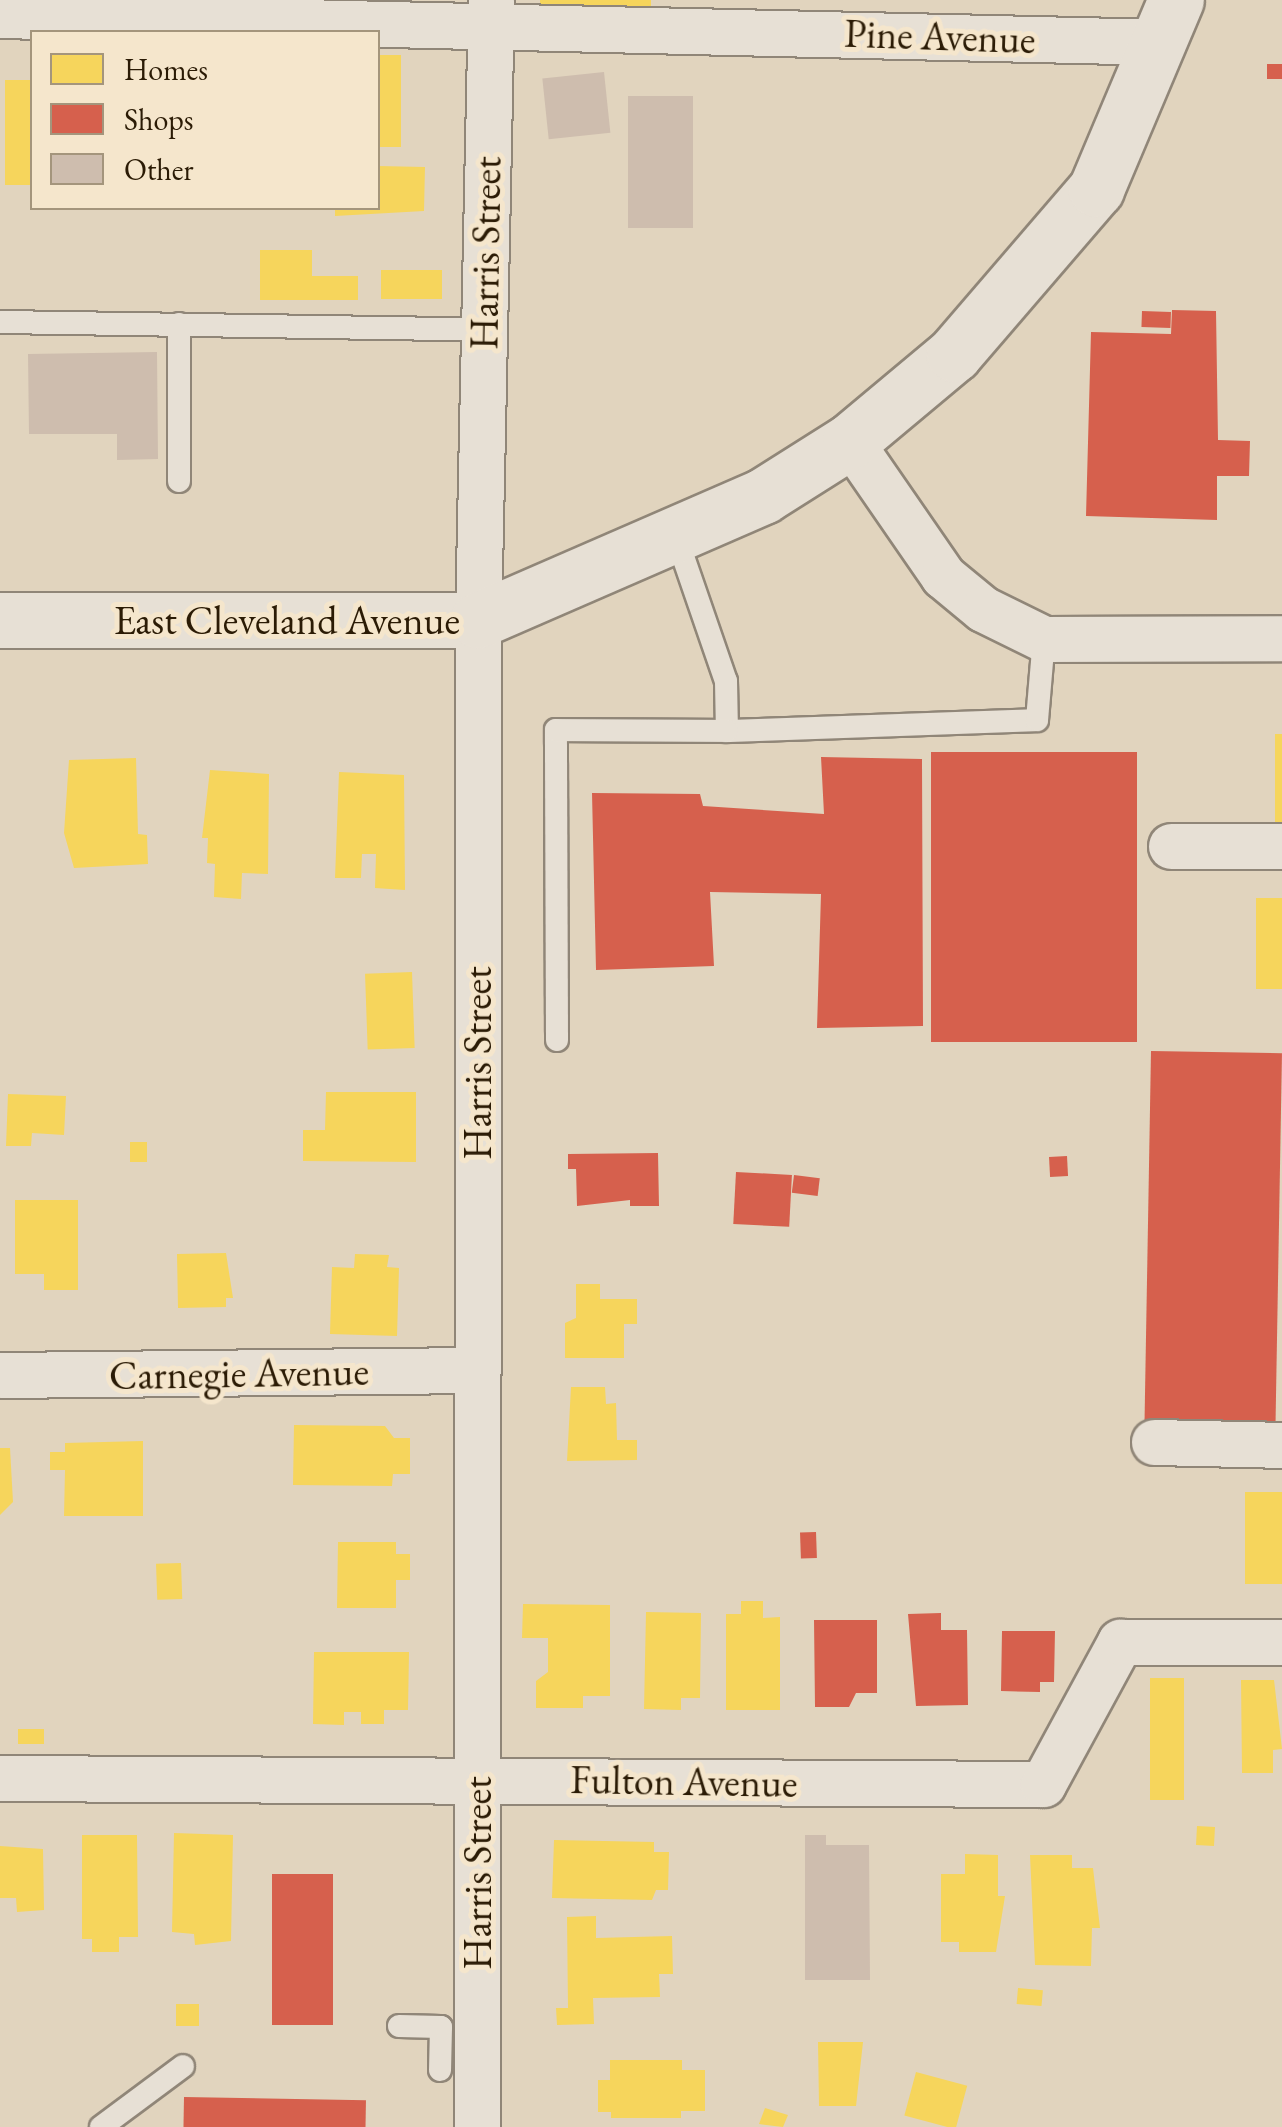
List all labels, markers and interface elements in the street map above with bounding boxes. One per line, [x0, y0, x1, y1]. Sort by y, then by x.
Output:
street label: Pine Avenue [844, 9, 1036, 63]
legend [30, 30, 380, 210]
text: Homes [124, 50, 208, 89]
text: Shops [124, 100, 194, 139]
text: Other [124, 150, 193, 189]
street label: Harris Street [459, 156, 511, 350]
street label: East Cleveland Avenue [114, 596, 460, 644]
street label: Harris Street [453, 966, 501, 1160]
street label: Carnegie Avenue [109, 1347, 369, 1399]
street label: Fulton Avenue [570, 1755, 798, 1807]
street label: Harris Street [453, 1776, 501, 1970]

